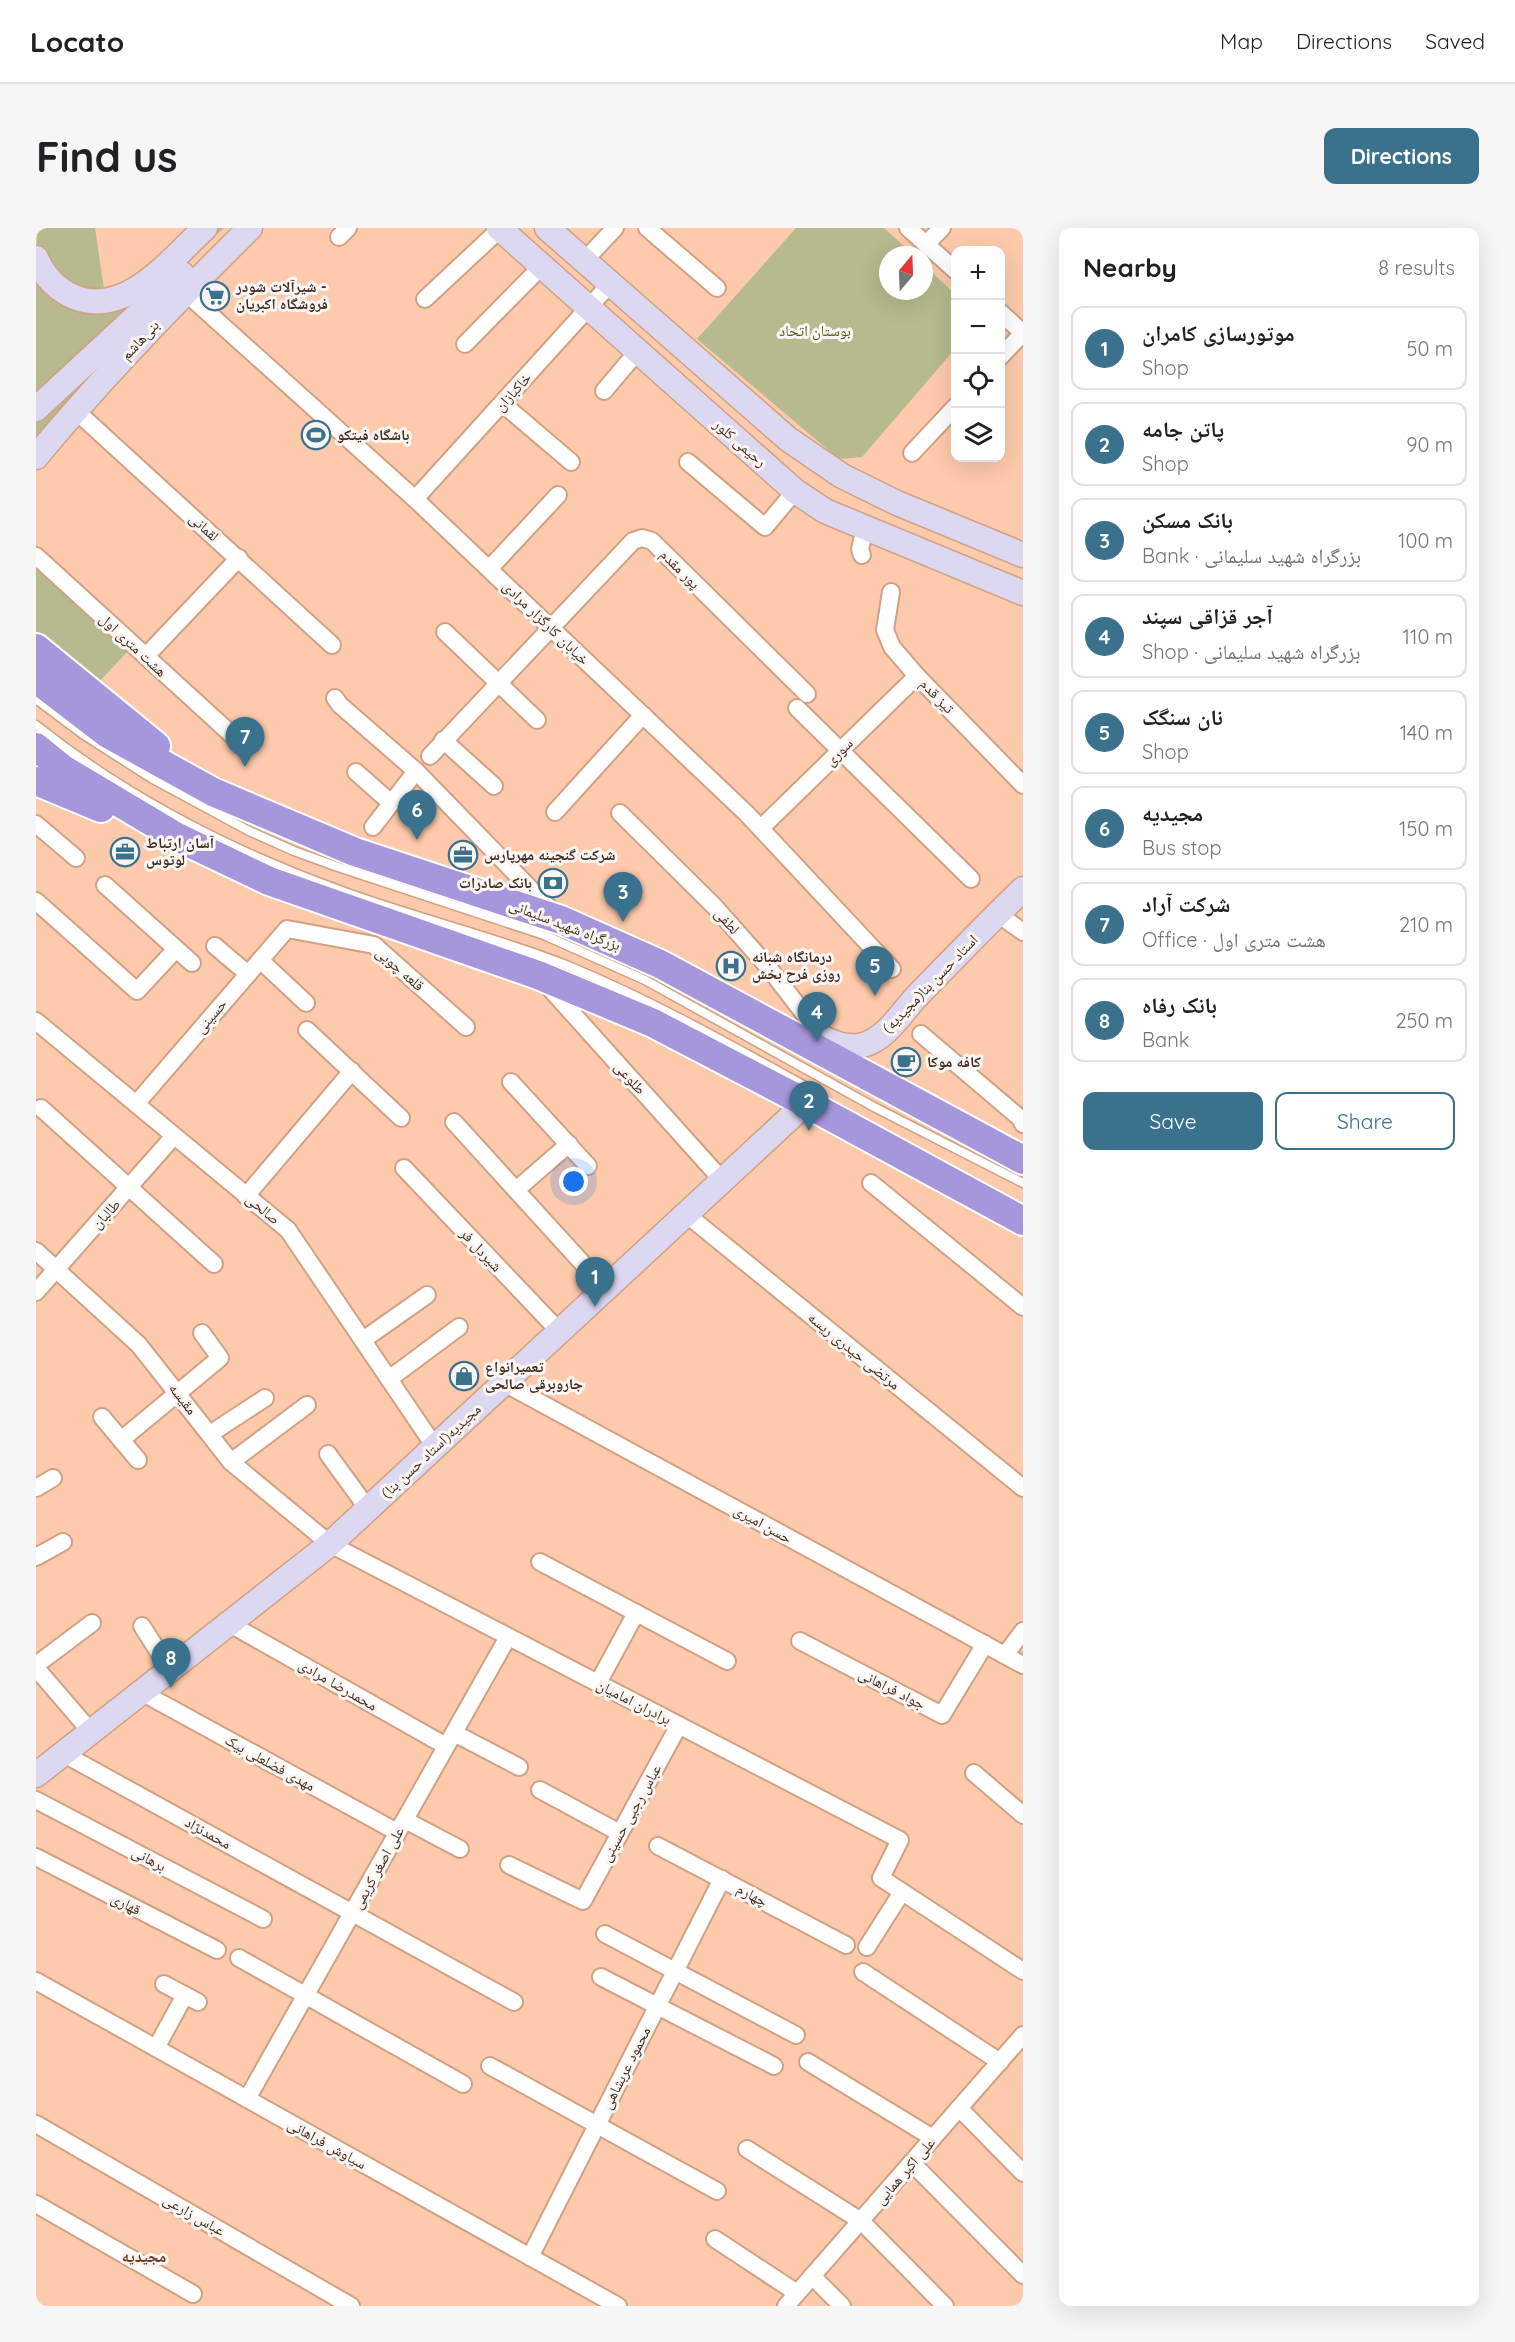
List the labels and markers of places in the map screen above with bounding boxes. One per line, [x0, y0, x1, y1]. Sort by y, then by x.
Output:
place label: شیرآلات شودر - فروشگاه اکبریان [235, 277, 328, 313]
supermarket icon: شیرآلات شودر - فروشگاه اکبریان [199, 280, 231, 312]
sports icon: باشگاه فیتکو [300, 419, 332, 451]
place label: باشگاه فیتکو [337, 425, 409, 444]
pin: 7 [226, 718, 264, 767]
pin: 6 [398, 790, 436, 840]
place label: آسان ارتباط لوتوس [146, 833, 215, 869]
office icon: آسان ارتباط لوتوس [109, 836, 141, 868]
office icon: شرکت گنجینه مهرپارس [447, 839, 479, 871]
place label: شرکت گنجینه مهرپارس [484, 845, 615, 864]
bank icon: بانک صادرات [537, 867, 569, 899]
pin: 3 [604, 872, 642, 922]
place label: بانک صادرات [459, 873, 532, 892]
pin: 5 [856, 946, 894, 996]
place label: درمانگاه شبانه روزی فرح بخش [752, 947, 841, 983]
hospital icon: درمانگاه شبانه روزی فرح بخش [715, 950, 747, 982]
pin: 4 [798, 992, 836, 1042]
cafe icon: کافه موکا [890, 1046, 922, 1078]
place label: کافه موکا [927, 1052, 981, 1071]
pin: 2 [790, 1082, 828, 1131]
pin: 1 [576, 1258, 614, 1307]
place label: تعمیرانواع جاروبرقی صالحی [485, 1357, 583, 1393]
shop icon: تعمیرانواع جاروبرقی صالحی [448, 1360, 480, 1392]
pin: 8 [152, 1638, 190, 1688]

